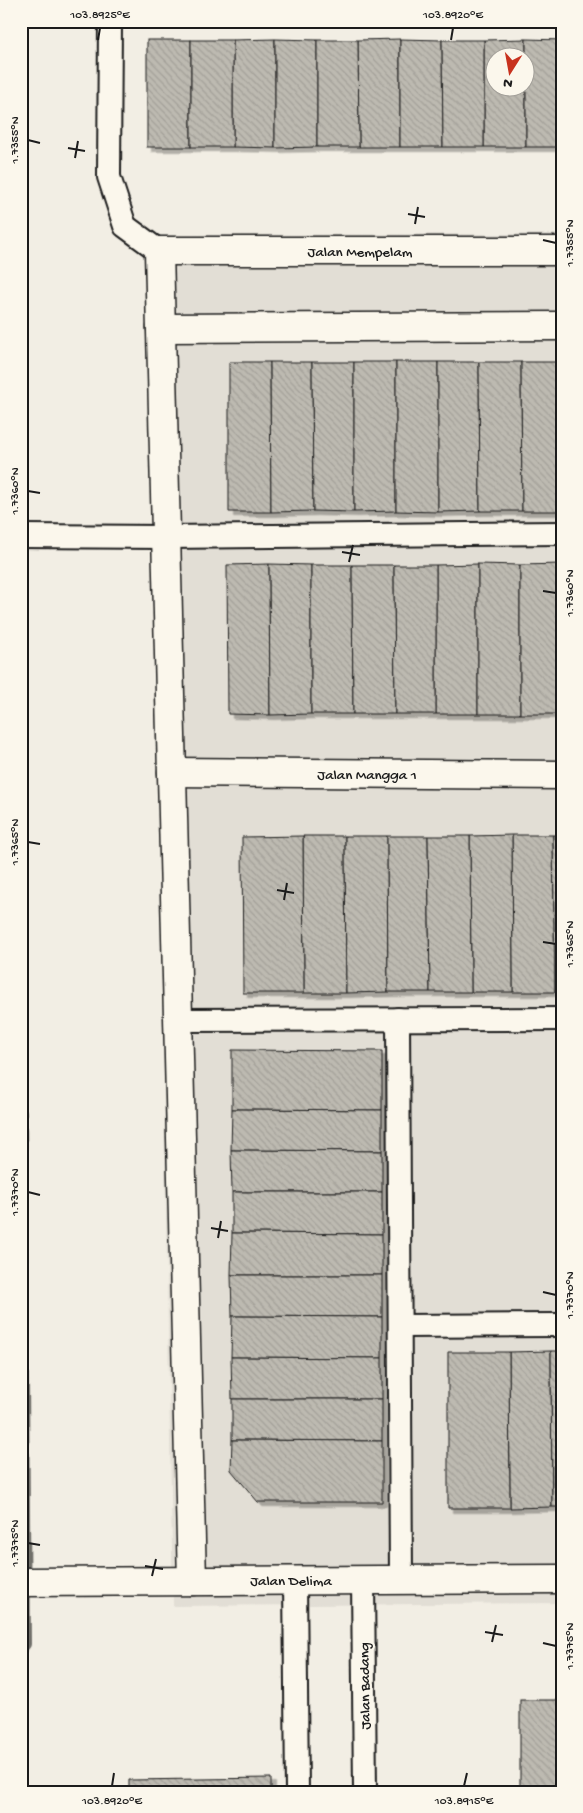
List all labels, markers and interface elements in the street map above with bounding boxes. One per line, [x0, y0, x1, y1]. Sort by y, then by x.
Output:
text: 103.8925°E [69, 9, 130, 23]
text: 103.8920°E [422, 9, 483, 23]
north arrow [486, 48, 536, 98]
text: N [502, 73, 514, 92]
text: 1.7355°N [9, 116, 23, 164]
text: 1.7355°N [564, 219, 578, 267]
street label: Jalan Mempelam [308, 244, 413, 262]
text: 1.7360°N [9, 467, 23, 516]
text: 1.7360°N [564, 569, 578, 618]
street label: Jalan Mangga 1 [317, 767, 417, 785]
text: 1.7365°N [9, 818, 23, 866]
text: 1.7365°N [564, 920, 578, 968]
text: 1.7370°N [9, 1168, 23, 1217]
text: 1.7370°N [564, 1271, 578, 1320]
text: 1.7375°N [9, 1519, 23, 1567]
street label: Jalan Delima [250, 1573, 332, 1591]
text: 1.7375°N [564, 1622, 578, 1670]
street label: Jalan Badang [356, 1642, 376, 1730]
text: 103.8920°E [81, 1795, 142, 1809]
text: 103.8915°E [434, 1795, 494, 1809]

